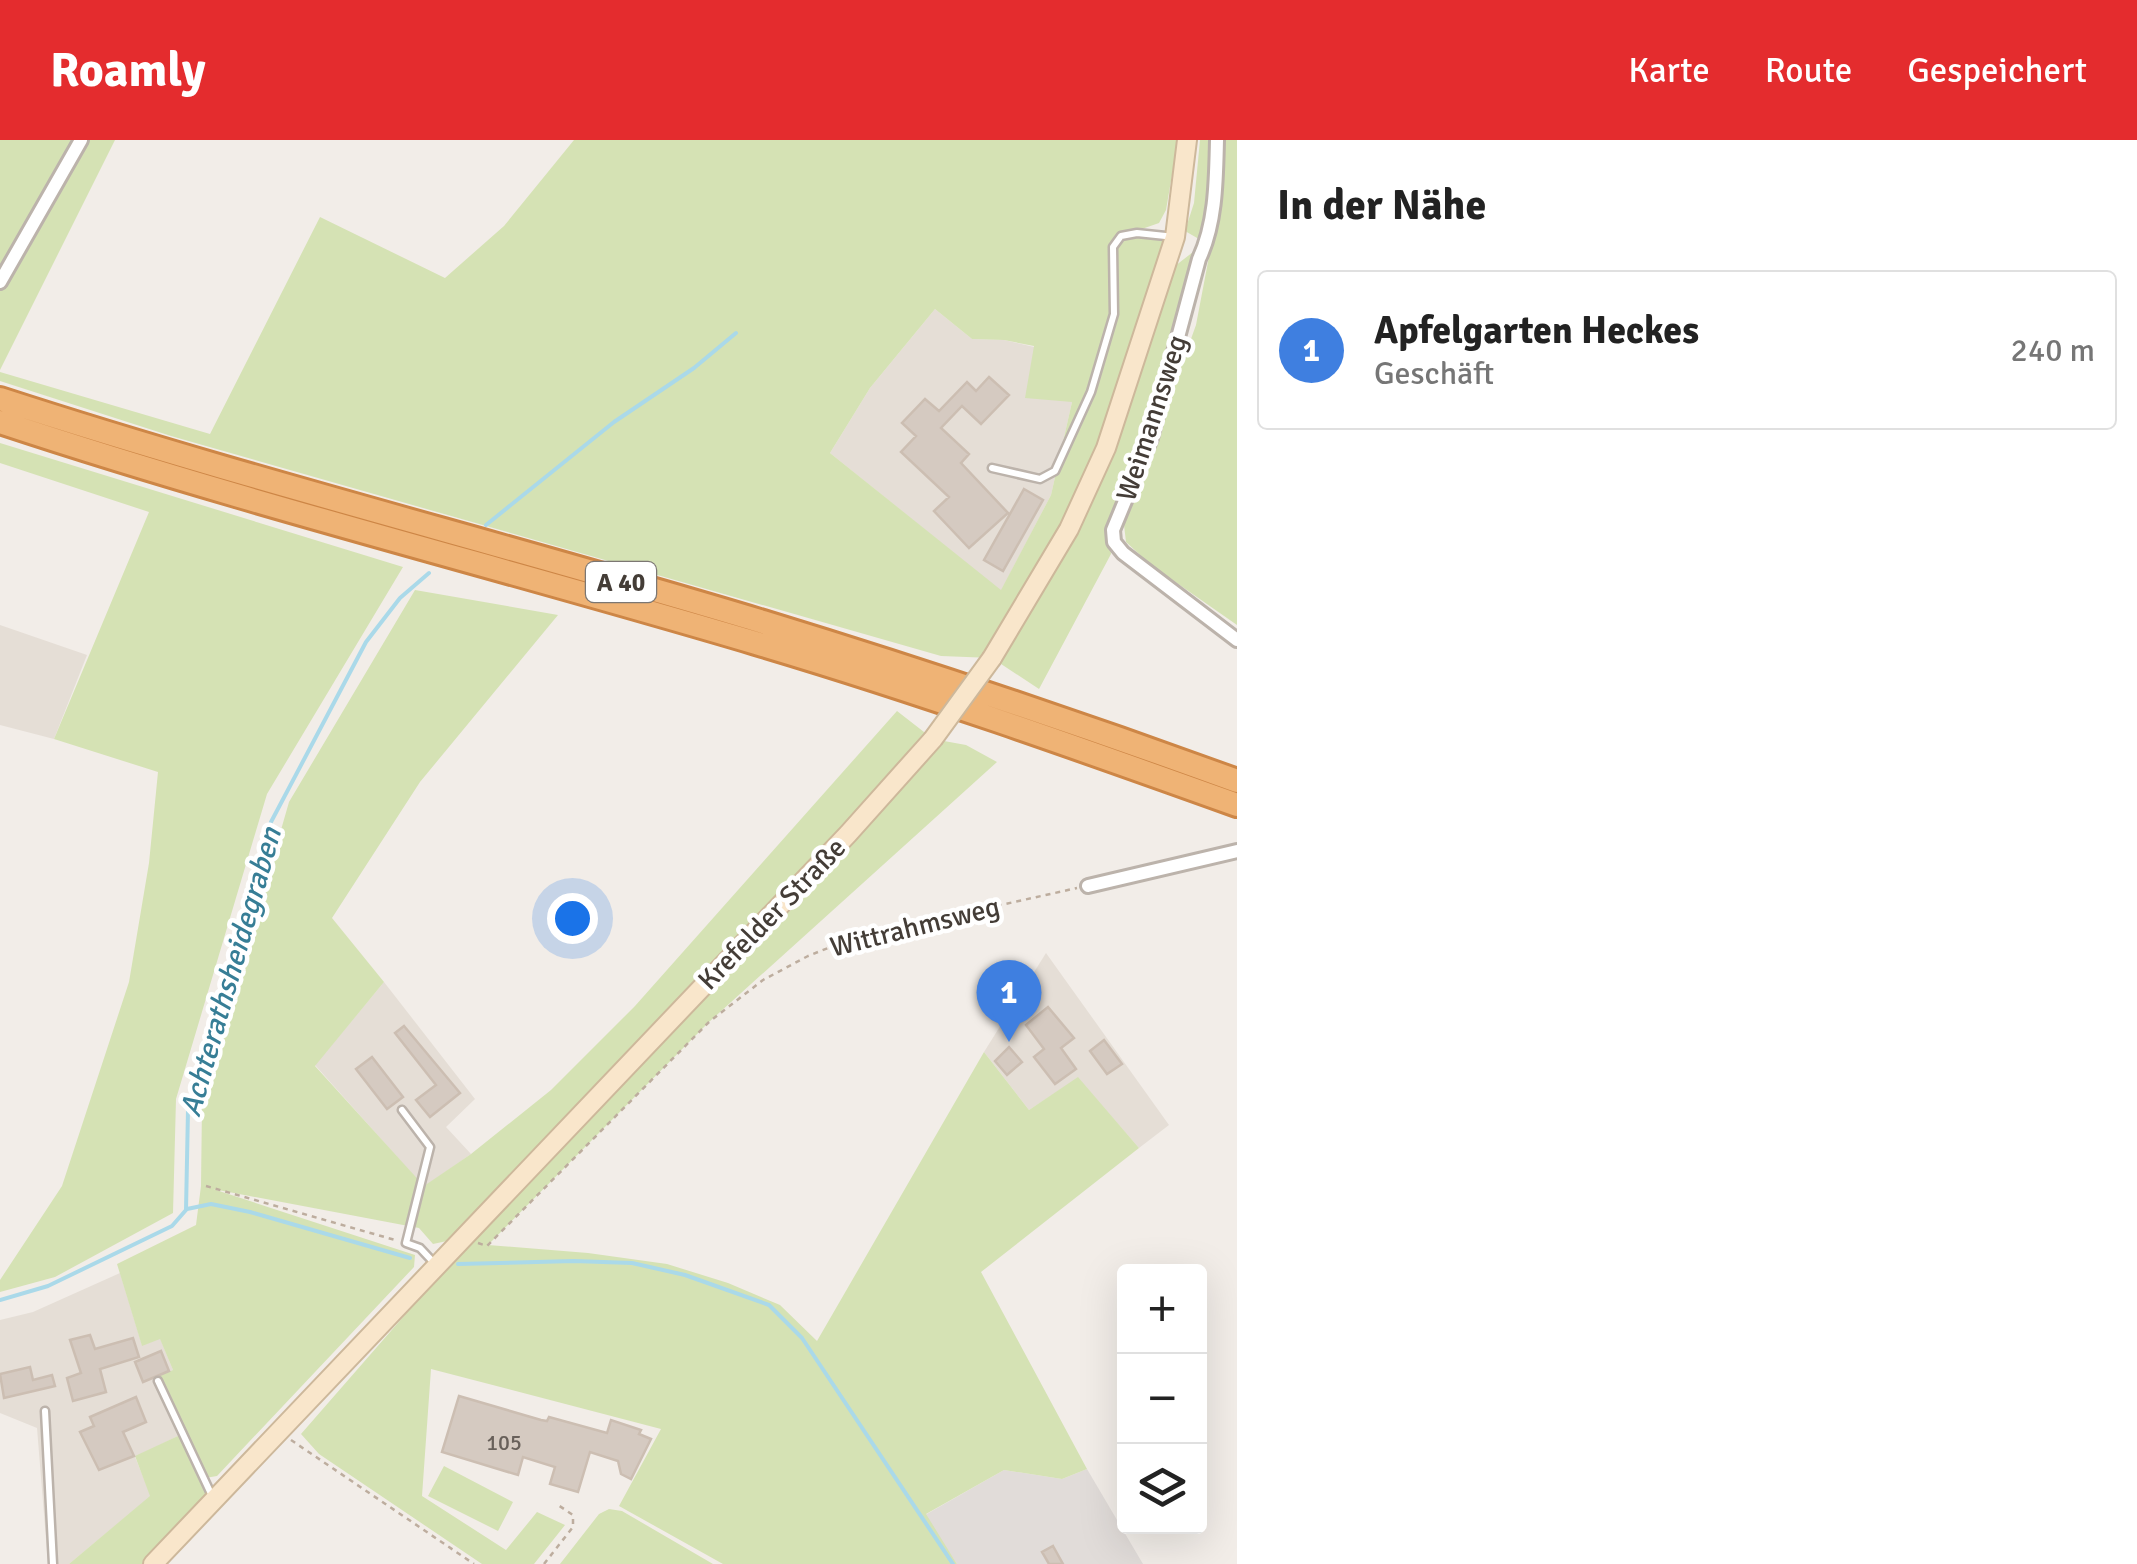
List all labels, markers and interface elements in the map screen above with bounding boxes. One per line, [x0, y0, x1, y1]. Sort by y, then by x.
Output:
text: Roamly [50, 41, 206, 100]
text: Karte [1628, 49, 1710, 92]
text: Route [1765, 49, 1852, 92]
text: Gespeichert [1907, 49, 2087, 92]
text: In der Nähe [1277, 180, 1486, 231]
text: Apfelgarten Heckes [1374, 307, 1699, 354]
street label: Weimannsweg [1109, 331, 1195, 505]
text: 1 [1303, 331, 1320, 370]
text: 240 m [2011, 331, 2095, 370]
text: Geschäft [1374, 354, 1494, 393]
road number: A 40 [586, 562, 656, 602]
water label: Achterathsheidegraben [172, 822, 290, 1121]
street label: Krefelder Straße [691, 831, 853, 997]
street label: Wittrahmsweg [827, 890, 1003, 964]
your location [547, 893, 598, 944]
pin: 1 [976, 960, 1042, 1042]
map controls [1117, 1264, 1207, 1534]
button: + [1117, 1264, 1207, 1354]
button: − [1117, 1354, 1207, 1444]
house number: 105 [486, 1429, 522, 1456]
button: layers [1117, 1444, 1207, 1534]

